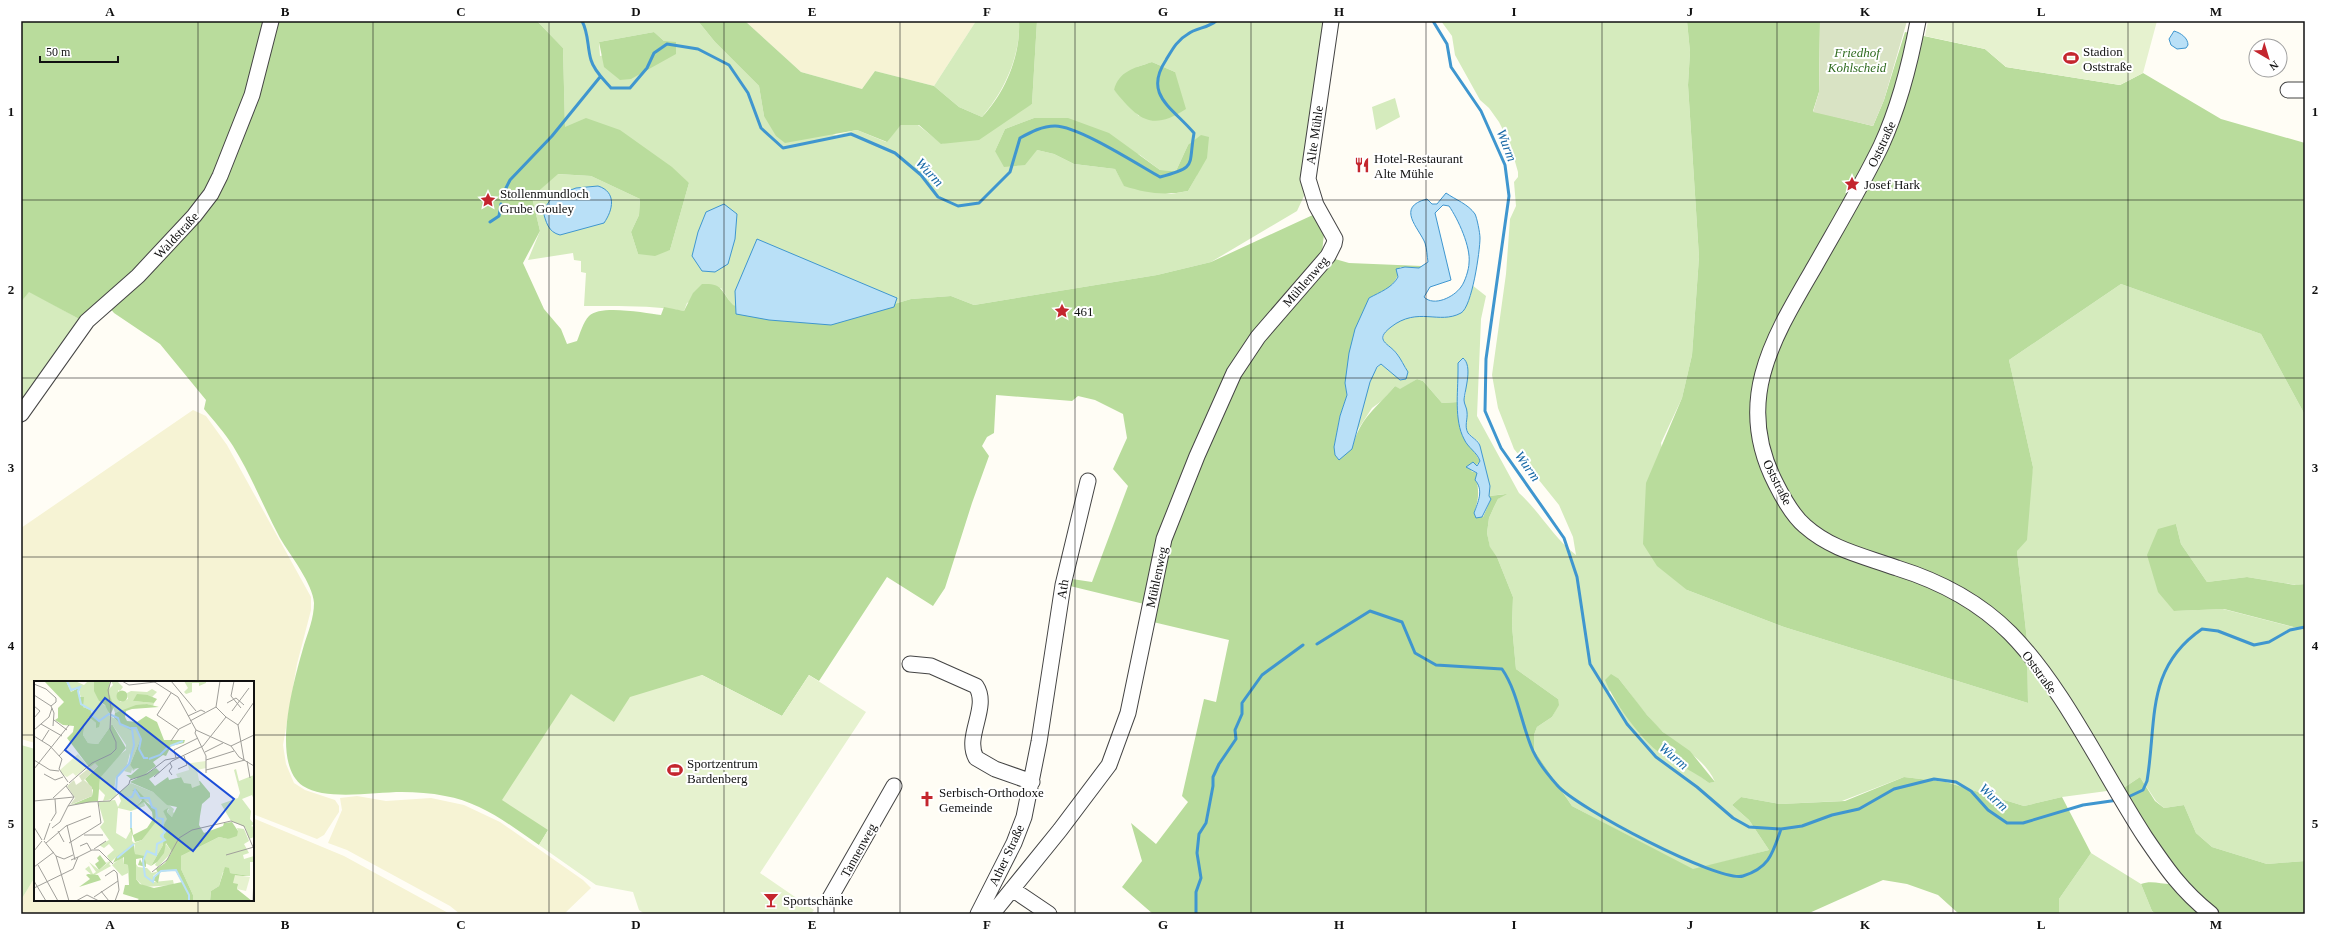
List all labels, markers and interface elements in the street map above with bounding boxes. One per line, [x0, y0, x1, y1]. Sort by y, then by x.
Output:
text: A [105, 4, 115, 19]
text: B [281, 4, 290, 19]
text: C [456, 4, 466, 19]
text: D [631, 4, 641, 19]
text: E [808, 4, 816, 19]
text: F [983, 4, 991, 19]
text: G [1158, 4, 1168, 19]
text: H [1334, 4, 1344, 19]
text: I [1511, 4, 1517, 19]
text: J [1687, 4, 1694, 19]
text: K [1860, 4, 1871, 19]
text: L [2037, 4, 2046, 19]
text: M [2210, 4, 2222, 19]
scale bar [40, 38, 118, 64]
north arrow [2248, 38, 2288, 78]
place label: Stadion Oststraße [2083, 44, 2132, 74]
text: 50 m [46, 45, 71, 59]
park label: Friedhof Kohlscheid [1827, 45, 1887, 75]
sports icon: Stadion Oststraße [2062, 49, 2080, 67]
text: N [2267, 59, 2281, 73]
text: 1 [8, 104, 14, 119]
street label: Alte Mühle [1303, 104, 1326, 166]
text: 1 [2312, 104, 2318, 119]
street label: Oststraße [1864, 119, 1899, 170]
water label: Wurm [1494, 127, 1520, 163]
place label: Hotel-Restaurant Alte Mühle [1374, 151, 1463, 181]
water label: Wurm [913, 155, 947, 190]
restaurant icon: Hotel-Restaurant Alte Mühle [1353, 156, 1371, 174]
place icon: Josef Hark [1843, 175, 1861, 193]
place label: Josef Hark [1864, 177, 1920, 192]
place label: Stollenmundloch Grube Gouley [500, 186, 589, 216]
place icon: Stollenmundloch Grube Gouley [479, 191, 497, 209]
street label: Waldstraße [151, 209, 202, 262]
street label: Mühlenweg [1279, 253, 1332, 310]
text: 2 [8, 282, 14, 297]
text: 2 [2312, 282, 2318, 297]
place icon: 461 [1053, 302, 1071, 320]
place label: 461 [1074, 304, 1094, 319]
water label: Wurm [1512, 448, 1543, 484]
street label: Oststraße [1760, 457, 1795, 508]
text: 3 [8, 460, 15, 475]
text: 3 [2312, 460, 2319, 475]
street label: Mühlenweg [1143, 545, 1170, 609]
street label: Ath [1054, 578, 1072, 600]
text: 4 [8, 638, 15, 653]
text: 4 [2312, 638, 2319, 653]
street label: Oststraße [2019, 648, 2060, 697]
inset map [34, 681, 254, 901]
water label: Wurm [1656, 740, 1691, 773]
place label: Sportzentrum Bardenberg [687, 756, 758, 786]
sports icon: Sportzentrum Bardenberg [666, 761, 684, 779]
water label: Wurm [1976, 781, 2011, 814]
place label: Serbisch-Orthodoxe Gemeinde [939, 785, 1044, 815]
church icon: Serbisch-Orthodoxe Gemeinde [918, 790, 936, 808]
text: 5 [8, 816, 15, 831]
text: 5 [2312, 816, 2319, 831]
street label: Tannenweg [837, 820, 880, 880]
street label: Ather Straße [986, 822, 1027, 888]
bar icon: Sportschänke [762, 891, 780, 909]
place label: Sportschänke [783, 893, 853, 908]
text: A [105, 917, 115, 932]
text: B [281, 917, 290, 932]
text: C [456, 917, 466, 932]
text: D [631, 917, 641, 932]
text: E [808, 917, 816, 932]
text: F [983, 917, 991, 932]
text: G [1158, 917, 1168, 932]
text: H [1334, 917, 1344, 932]
text: I [1511, 917, 1517, 932]
text: J [1687, 917, 1694, 932]
text: K [1860, 917, 1871, 932]
text: L [2037, 917, 2046, 932]
text: M [2210, 917, 2222, 932]

